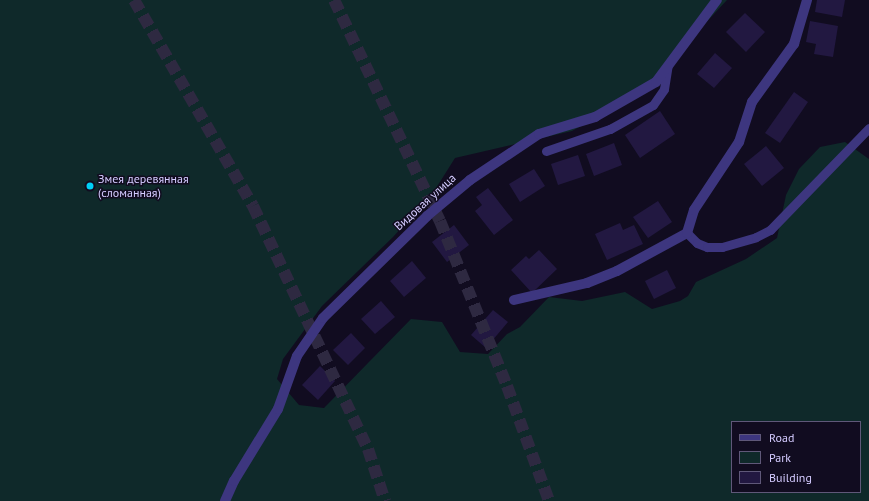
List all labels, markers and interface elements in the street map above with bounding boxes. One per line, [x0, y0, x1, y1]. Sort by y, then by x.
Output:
street label: Видовая улица [391, 171, 459, 233]
place label: Змея деревянная (сломанная) [98, 172, 189, 200]
marker: Змея деревянная (сломанная) [85, 181, 95, 191]
legend [731, 421, 861, 493]
text: Road [769, 430, 794, 445]
text: Park [769, 450, 791, 465]
text: Building [769, 470, 812, 485]

